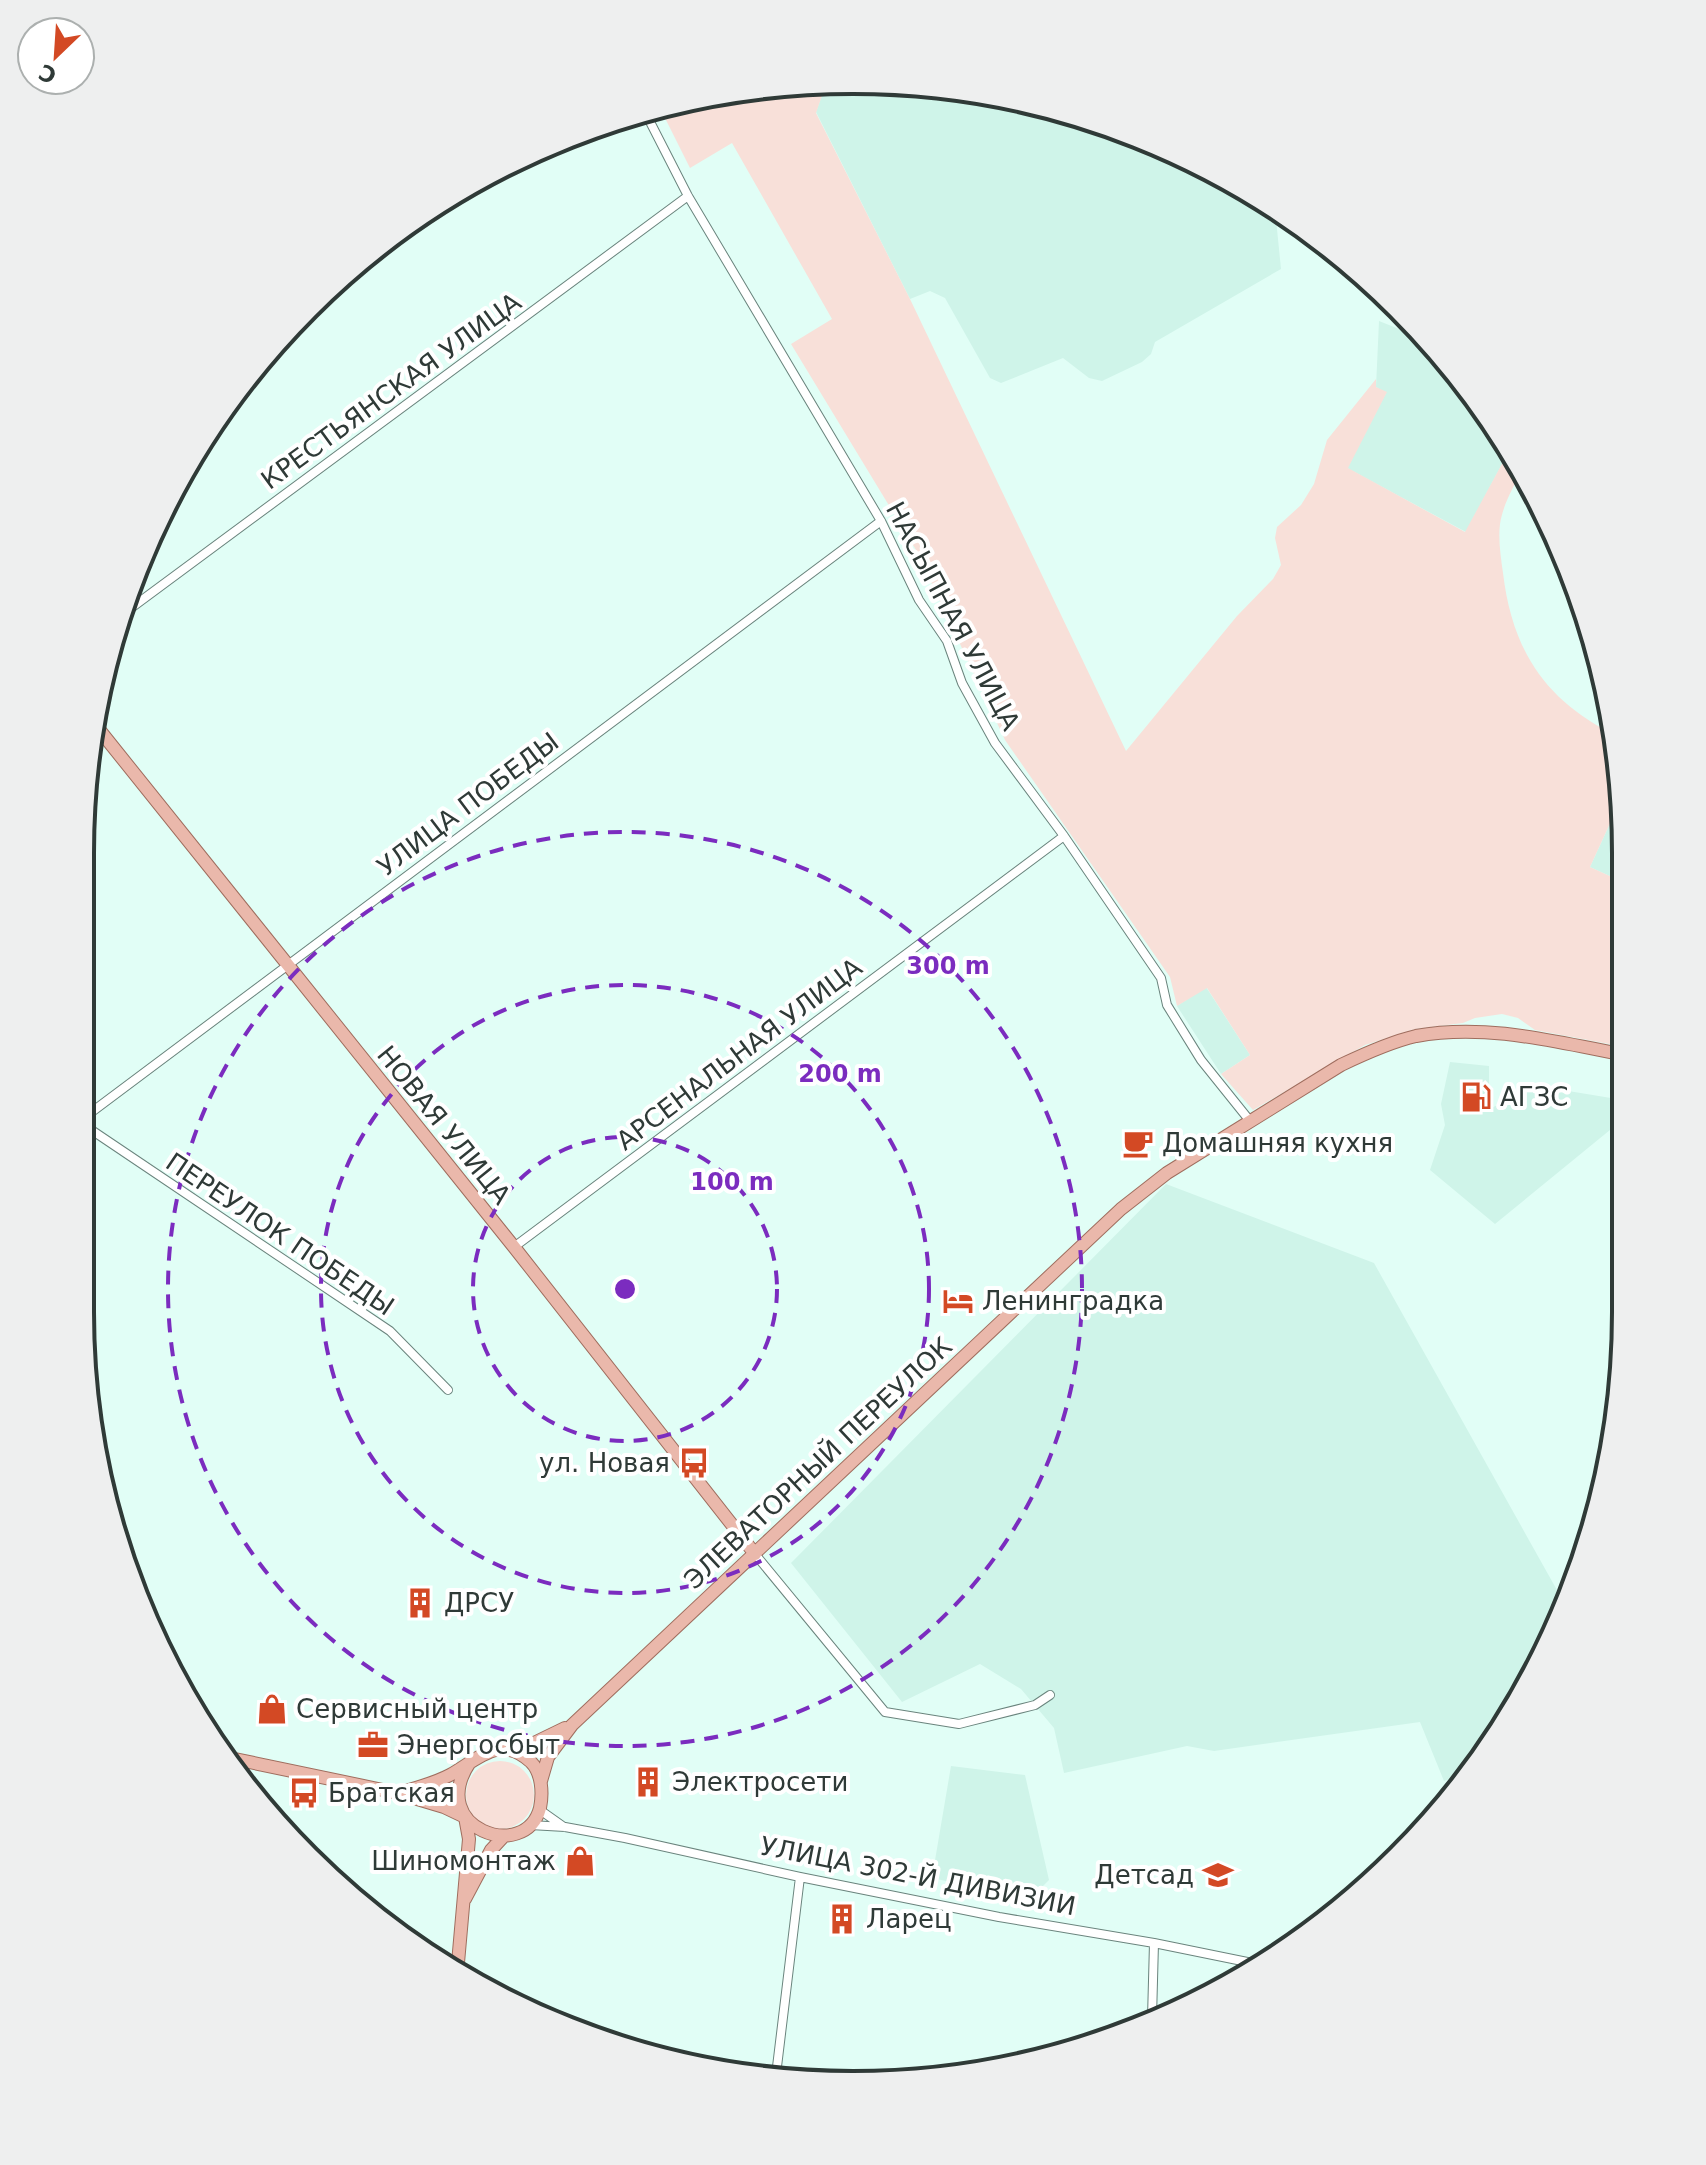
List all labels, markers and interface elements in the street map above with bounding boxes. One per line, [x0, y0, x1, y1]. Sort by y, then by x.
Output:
north arrow [16, 16, 96, 96]
text: С [35, 59, 60, 88]
street label: КРЕСТЬЯНСКАЯ УЛИЦА [255, 287, 527, 495]
street label: НАСЫПНАЯ УЛИЦА [880, 497, 1026, 736]
street label: УЛИЦА ПОБЕДЫ [372, 726, 564, 882]
street label: АРСЕНАЛЬНАЯ УЛИЦА [610, 952, 868, 1156]
text: 300 m [906, 952, 990, 980]
street label: НОВАЯ УЛИЦА [371, 1040, 517, 1210]
text: 200 m [798, 1060, 882, 1088]
fuel station icon: АГЗС [1459, 1080, 1493, 1114]
place label: АГЗС [1500, 1082, 1568, 1112]
cafe icon: Домашняя кухня [1121, 1126, 1155, 1160]
place label: Домашняя кухня [1162, 1128, 1393, 1158]
street label: ПЕРЕУЛОК ПОБЕДЫ [160, 1147, 400, 1321]
text: 100 m [690, 1168, 774, 1196]
centre of rings [611, 1275, 639, 1303]
hotel icon: Ленинградка [941, 1284, 975, 1318]
place label: Ленинградка [982, 1286, 1164, 1316]
street label: ЭЛЕВАТОРНЫЙ ПЕРЕУЛОК [677, 1330, 958, 1595]
bus stop icon: ул. Новая [677, 1446, 711, 1480]
place label: ул. Новая [539, 1448, 670, 1478]
building icon: ДРСУ [403, 1586, 437, 1620]
place label: ДРСУ [444, 1588, 514, 1618]
shop icon: Сервисный центр [255, 1692, 289, 1726]
place label: Сервисный центр [296, 1694, 538, 1724]
office icon: Энергосбыт [356, 1728, 390, 1762]
place label: Энергосбыт [397, 1730, 560, 1760]
building icon: Электросети [631, 1765, 665, 1799]
place label: Электросети [672, 1767, 848, 1797]
bus stop icon: Братская [287, 1776, 321, 1810]
place label: Братская [328, 1778, 455, 1808]
street label: УЛИЦА 302-Й ДИВИЗИИ [758, 1830, 1078, 1921]
shop icon: Шиномонтаж [563, 1844, 597, 1878]
place label: Шиномонтаж [371, 1846, 556, 1876]
school or university icon: Детсад [1201, 1858, 1235, 1892]
place label: Детсад [1094, 1860, 1194, 1890]
building icon: Ларец [825, 1902, 859, 1936]
place label: Ларец [866, 1904, 952, 1934]

